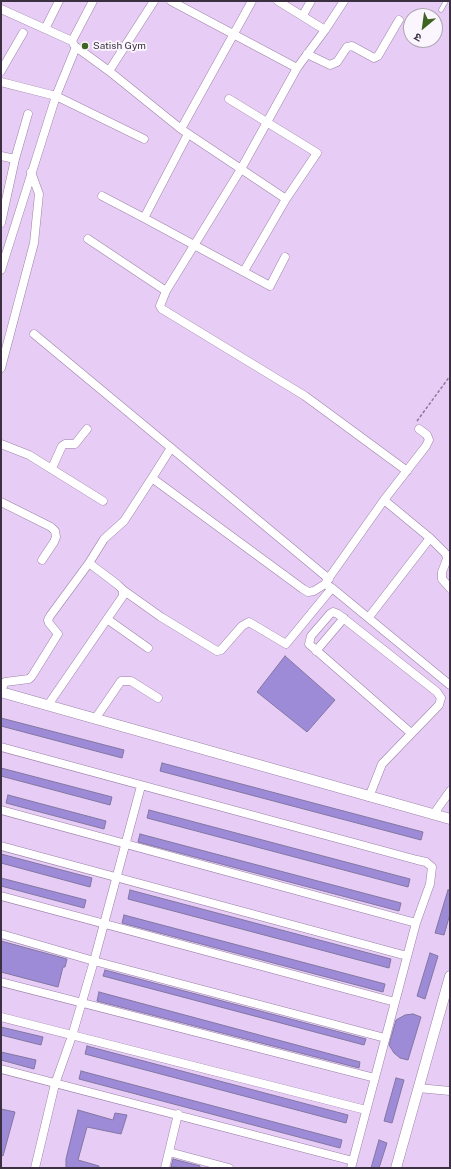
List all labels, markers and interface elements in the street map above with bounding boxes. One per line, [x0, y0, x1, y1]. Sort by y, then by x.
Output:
north arrow [403, 8, 443, 48]
text: उ [412, 31, 423, 44]
place label: Satish Gym [93, 40, 146, 52]
marker: Satish Gym [80, 41, 90, 51]

